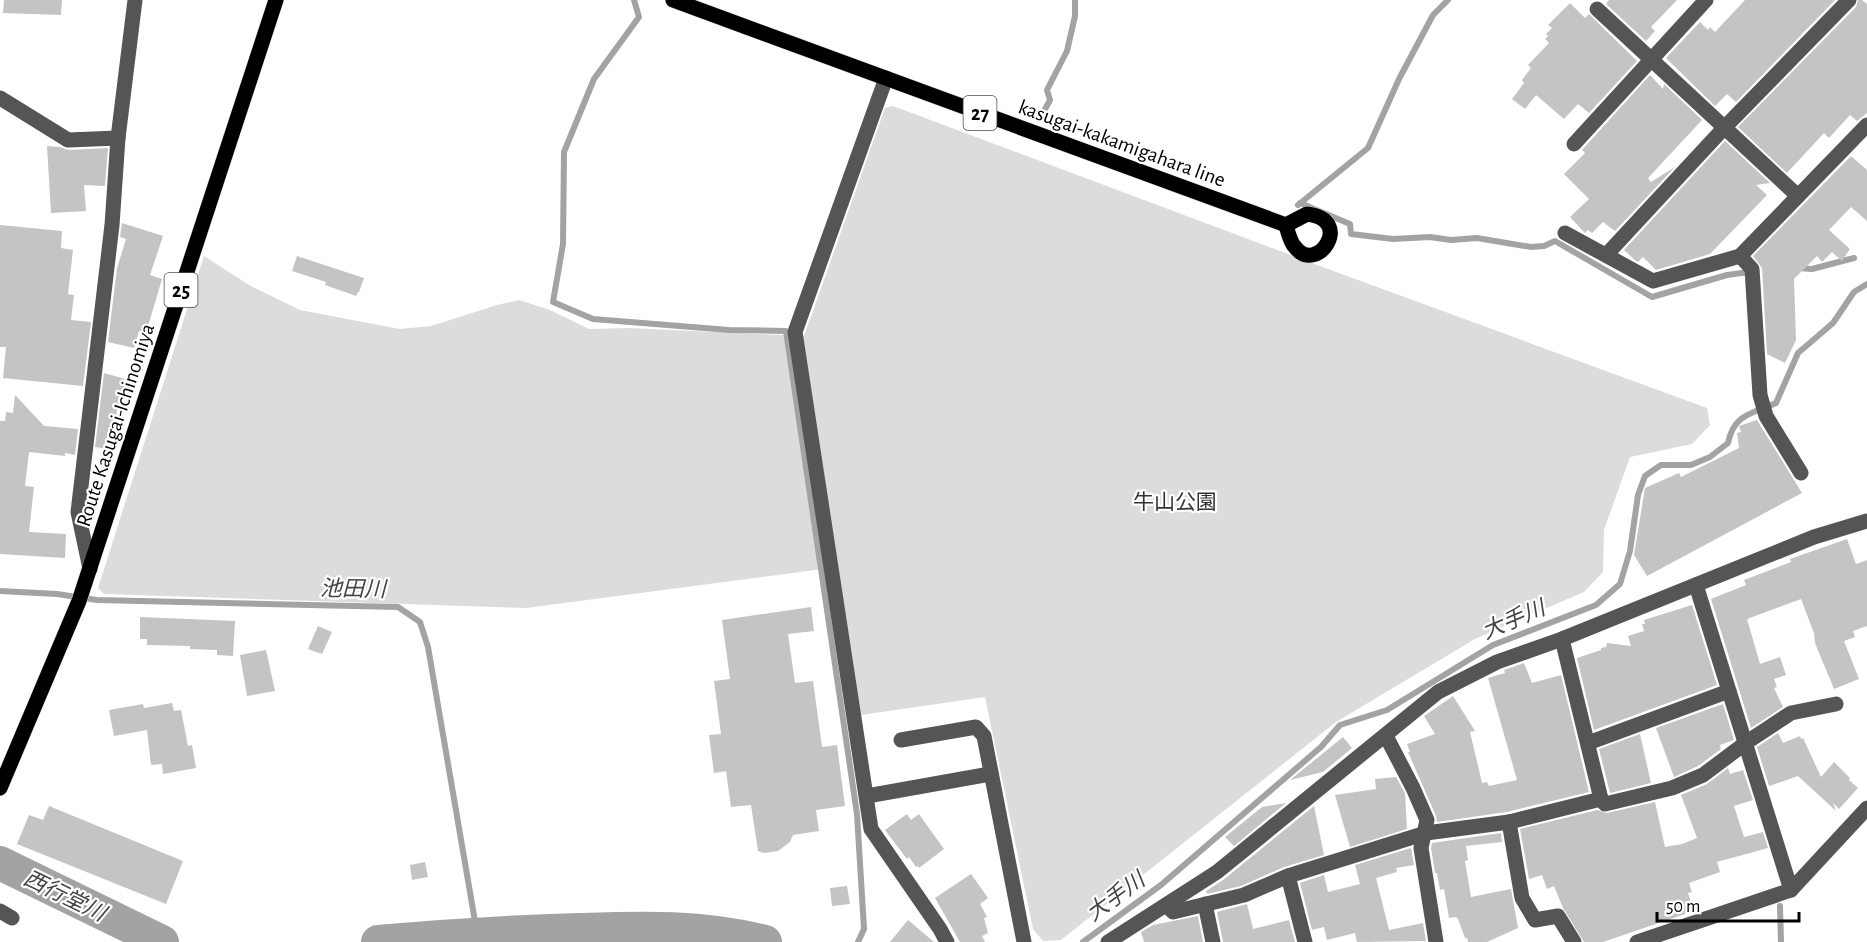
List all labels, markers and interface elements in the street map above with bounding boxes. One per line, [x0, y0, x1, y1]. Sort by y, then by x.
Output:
road number: 27 [964, 96, 996, 130]
street label: kasugai-kakamigahara line [1016, 96, 1228, 191]
road number: 25 [164, 273, 198, 307]
street label: Route Kasugai-Ichinomiya [73, 321, 158, 529]
park label: 牛山公園 [1133, 491, 1217, 513]
water label: 池田川 [320, 576, 388, 601]
water label: 大手川 [1478, 595, 1550, 643]
water label: 西行堂川 [20, 866, 111, 926]
water label: 大手川 [1082, 867, 1150, 925]
scale bar [1657, 885, 1800, 923]
text: 50 m [1666, 898, 1700, 916]

